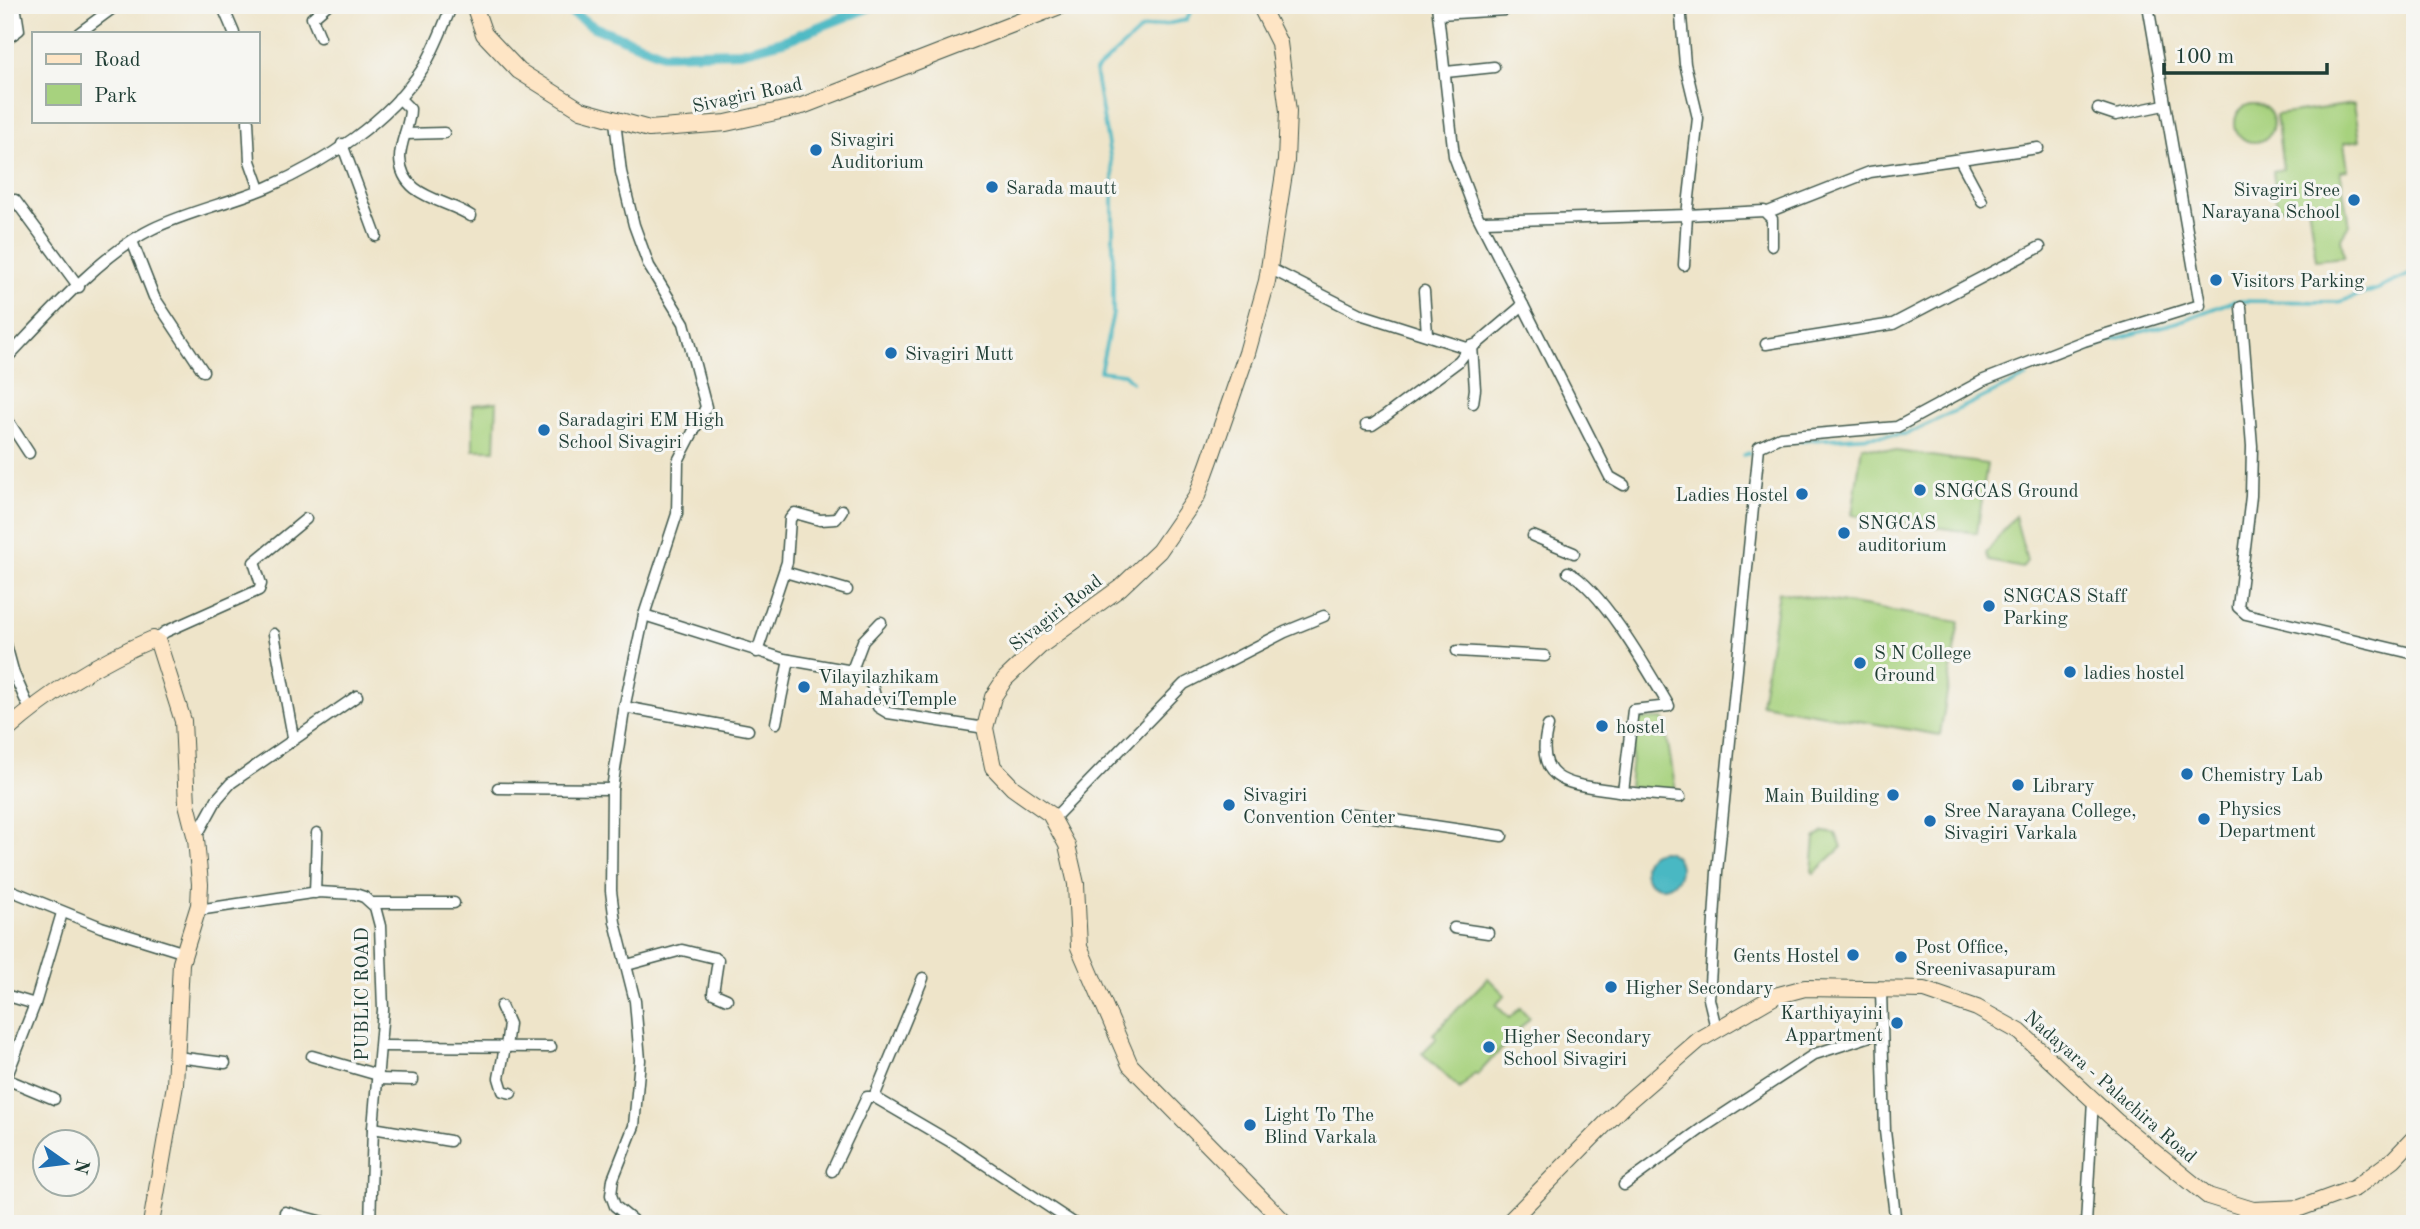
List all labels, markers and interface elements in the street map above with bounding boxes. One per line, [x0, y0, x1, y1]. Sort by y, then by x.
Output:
legend [32, 32, 259, 122]
scale bar [2164, 32, 2327, 76]
text: 100 m [2175, 47, 2234, 68]
text: Road [94, 50, 141, 71]
street label: Sivagiri Road [691, 76, 804, 117]
text: Park [94, 86, 137, 107]
place label: Sivagiri Auditorium [830, 132, 924, 173]
marker: Sivagiri Auditorium [808, 142, 824, 158]
marker: Sarada mautt [984, 179, 1000, 195]
place label: Sarada mautt [1006, 180, 1117, 199]
place label: Sivagiri Sree Narayana School [2201, 182, 2340, 223]
marker: Sivagiri Sree Narayana School [2346, 192, 2362, 208]
marker: Visitors Parking [2208, 272, 2224, 288]
place label: Visitors Parking [2230, 273, 2365, 292]
marker: Sivagiri Mutt [883, 345, 899, 361]
place label: Sivagiri Mutt [905, 346, 1014, 365]
place label: Saradagiri EM High School Sivagiri [558, 412, 724, 453]
marker: Saradagiri EM High School Sivagiri [536, 422, 552, 438]
marker: SNGCAS Ground [1912, 482, 1928, 498]
place label: SNGCAS Ground [1934, 483, 2079, 502]
marker: Ladies Hostel [1794, 486, 1810, 502]
place label: Ladies Hostel [1675, 487, 1788, 506]
place label: SNGCAS auditorium [1858, 515, 1947, 556]
marker: SNGCAS auditorium [1836, 525, 1852, 541]
street label: Sivagiri Road [1007, 572, 1106, 656]
place label: SNGCAS Staff Parking [2003, 588, 2128, 629]
marker: SNGCAS Staff Parking [1981, 598, 1997, 614]
place label: S N College Ground [1874, 645, 1971, 686]
marker: S N College Ground [1852, 655, 1868, 671]
marker: ladies hostel [2062, 664, 2078, 680]
place label: ladies hostel [2084, 665, 2184, 684]
place label: Vilayilazhikam MahadeviTemple [818, 669, 957, 710]
marker: Vilayilazhikam MahadeviTemple [796, 679, 812, 695]
marker: hostel [1594, 718, 1610, 734]
place label: hostel [1616, 719, 1665, 738]
marker: Chemistry Lab [2179, 766, 2195, 782]
place label: Chemistry Lab [2201, 767, 2323, 786]
marker: Library [2010, 777, 2026, 793]
place label: Library [2032, 778, 2095, 797]
place label: Sivagiri Convention Center [1243, 787, 1395, 828]
marker: Main Building [1885, 787, 1901, 803]
place label: Main Building [1764, 788, 1880, 807]
marker: Sivagiri Convention Center [1221, 797, 1237, 813]
place label: Physics Department [2218, 801, 2316, 842]
place label: Sree Narayana College, Sivagiri Varkala [1944, 803, 2137, 844]
marker: Physics Department [2196, 811, 2212, 827]
marker: Sree Narayana College, Sivagiri Varkala [1922, 813, 1938, 829]
street label: PUBLIC ROAD [354, 927, 373, 1061]
place label: Post Office, Sreenivasapuram [1915, 939, 2056, 980]
marker: Gents Hostel [1845, 947, 1861, 963]
place label: Gents Hostel [1733, 948, 1839, 967]
marker: Post Office, Sreenivasapuram [1893, 949, 1909, 965]
marker: Higher Secondary [1603, 979, 1619, 995]
place label: Higher Secondary [1625, 980, 1773, 999]
place label: Karthiyayini Appartment [1780, 1005, 1883, 1046]
street label: Nadayara - Palachira Road [2020, 1008, 2199, 1168]
marker: Karthiyayini Appartment [1889, 1015, 1905, 1031]
place label: Higher Secondary School Sivagiri [1503, 1029, 1651, 1070]
marker: Higher Secondary School Sivagiri [1481, 1039, 1497, 1055]
place label: Light To The Blind Varkala [1264, 1107, 1378, 1148]
marker: Light To The Blind Varkala [1242, 1117, 1258, 1133]
north arrow [32, 1128, 102, 1198]
text: N [69, 1157, 91, 1176]

